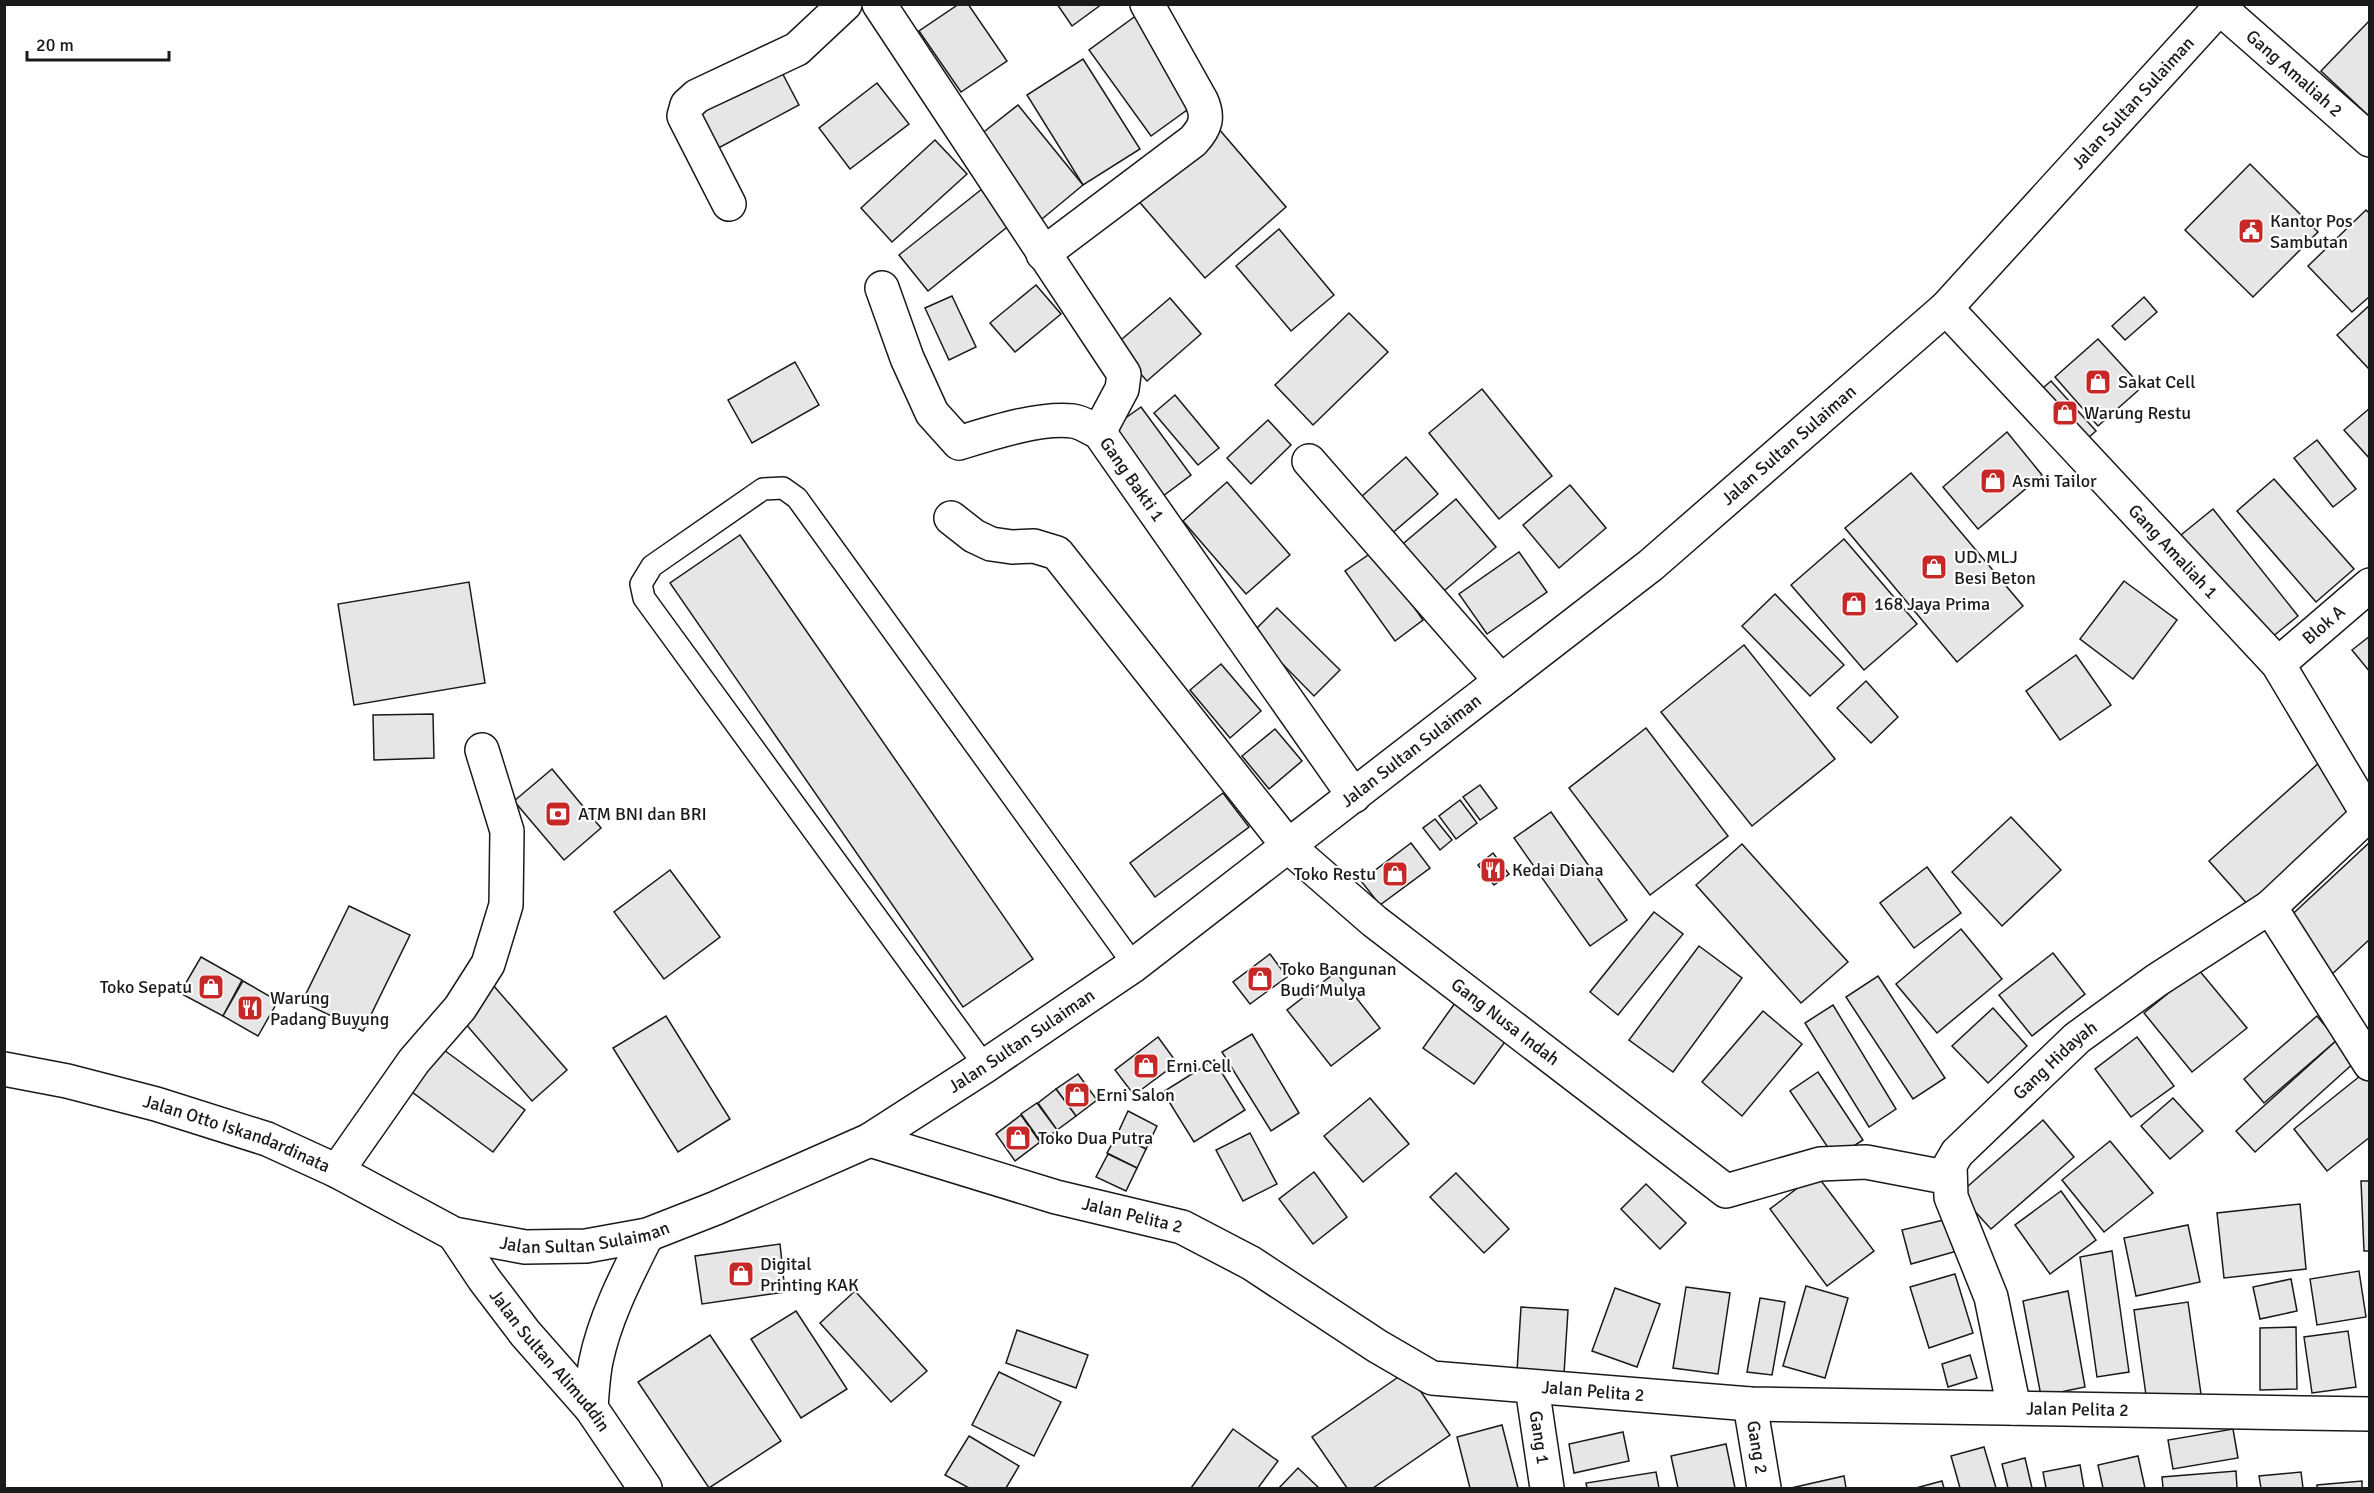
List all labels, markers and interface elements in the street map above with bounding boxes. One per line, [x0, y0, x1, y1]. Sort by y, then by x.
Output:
scale bar [27, 24, 170, 62]
street label: Gang Amaliah 2 [2242, 25, 2347, 122]
street label: Jalan Sultan Sulaiman [2067, 32, 2199, 174]
text: 20 m [36, 34, 74, 56]
place label: Kantor Pos Sambutan [2270, 210, 2353, 253]
public building icon: Kantor Pos Sambutan [2236, 216, 2266, 246]
shop icon: Sakat Cell [2083, 367, 2113, 397]
place label: Sakat Cell [2118, 371, 2195, 393]
street label: Jalan Sultan Sulaiman [1717, 380, 1861, 510]
shop icon: Warung Restu [2050, 398, 2080, 428]
place label: Warung Restu [2084, 402, 2191, 424]
street label: Gang Bakti 1 [1095, 433, 1169, 526]
shop icon: Asmi Tailor [1978, 466, 2008, 496]
place label: Asmi Tailor [2012, 470, 2097, 492]
street label: Gang Amaliah 1 [2124, 500, 2223, 603]
place label: UD. MLJ Besi Beton [1954, 546, 2036, 589]
shop icon: UD. MLJ Besi Beton [1919, 552, 1949, 582]
shop icon: 168 Jaya Prima [1839, 589, 1869, 619]
place label: 168 Jaya Prima [1874, 593, 1990, 615]
street label: Blok A [2298, 600, 2349, 649]
street label: Jalan Sultan Sulaiman [1336, 689, 1486, 812]
bank icon: ATM BNI dan BRI [543, 799, 573, 829]
place label: ATM BNI dan BRI [578, 803, 707, 825]
restaurant icon: Kedai Diana [1478, 855, 1508, 885]
shop icon: Toko Restu [1380, 859, 1410, 889]
place label: Kedai Diana [1512, 859, 1604, 881]
place label: Toko Restu [1294, 863, 1376, 885]
place label: Toko Bangunan Budi Mulya [1280, 958, 1397, 1001]
shop icon: Toko Bangunan Budi Mulya [1245, 964, 1275, 994]
shop icon: Toko Sepatu [196, 972, 226, 1002]
street label: Gang Nusa Indah [1447, 973, 1564, 1070]
place label: Toko Sepatu [100, 976, 192, 998]
street label: Jalan Sultan Sulaiman [944, 984, 1099, 1098]
place label: Warung Padang Buyung [270, 987, 389, 1030]
restaurant icon: Warung Padang Buyung [235, 993, 265, 1023]
street label: Gang Hidayah [2008, 1016, 2101, 1104]
shop icon: Erni Cell [1131, 1051, 1161, 1081]
place label: Erni Cell [1166, 1055, 1232, 1077]
shop icon: Erni Salon [1062, 1080, 1092, 1110]
place label: Erni Salon [1096, 1084, 1175, 1106]
street label: Jalan Otto Iskandardinata [141, 1090, 334, 1177]
shop icon: Toko Dua Putra [1003, 1123, 1033, 1153]
place label: Toko Dua Putra [1038, 1127, 1153, 1149]
street label: Jalan Pelita 2 [1080, 1193, 1185, 1238]
street label: Jalan Sultan Sulaiman [498, 1216, 673, 1258]
place label: Digital Printing KAK [760, 1253, 859, 1296]
shop icon: Digital Printing KAK [726, 1259, 756, 1289]
street label: Jalan Sultan Alimuddin [485, 1285, 615, 1436]
street label: Jalan Pelita 2 [1541, 1376, 1645, 1406]
street label: Jalan Pelita 2 [2026, 1397, 2129, 1421]
street label: Gang 1 [1525, 1409, 1554, 1466]
street label: Gang 2 [1742, 1419, 1773, 1476]

